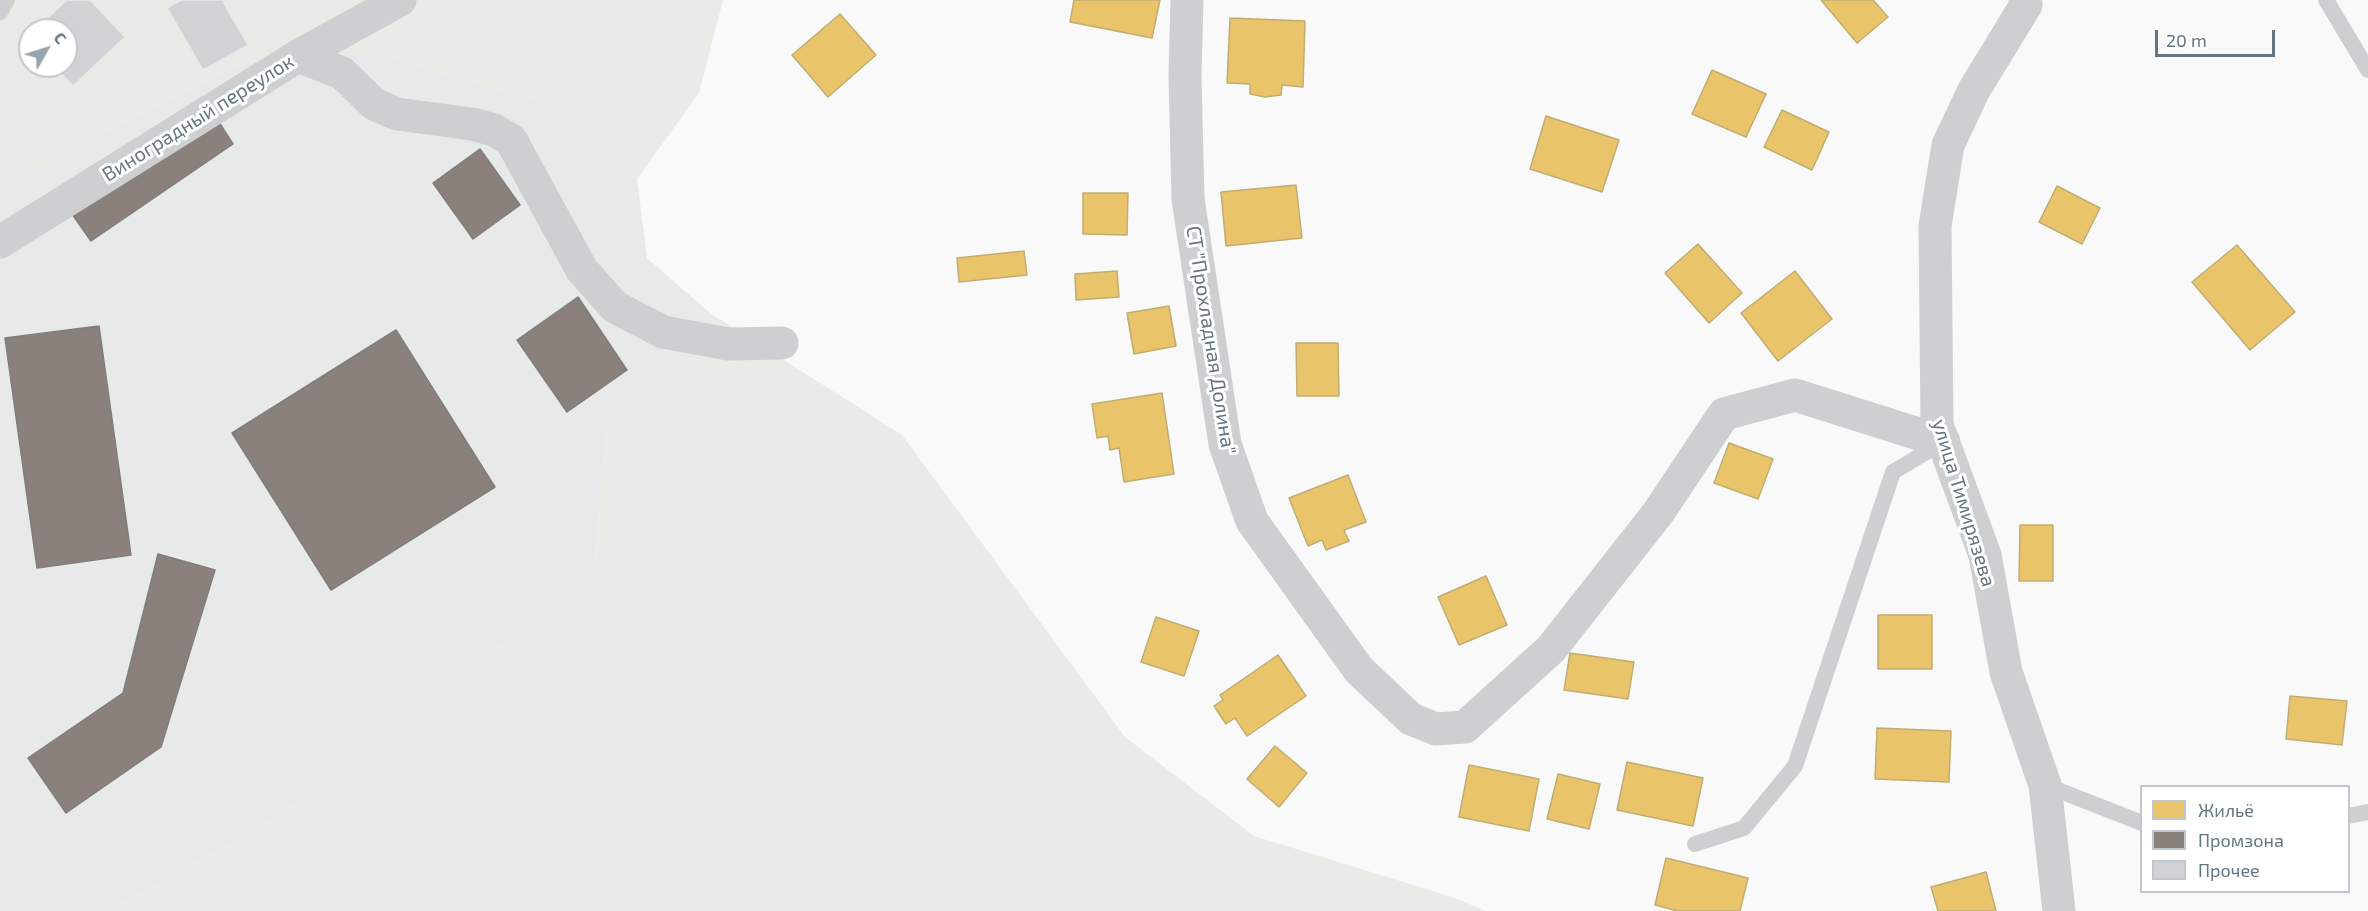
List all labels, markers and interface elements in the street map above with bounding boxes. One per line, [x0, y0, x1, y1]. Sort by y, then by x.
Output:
north arrow [18, 18, 78, 78]
scale bar [2158, 18, 2278, 56]
text: С [50, 28, 71, 47]
text: 20 m [2166, 29, 2207, 51]
street label: Виноградный переулок [98, 49, 298, 187]
street label: СТ "Прохладная Долина" [1181, 224, 1241, 456]
street label: улица Тимирязева [1927, 416, 2001, 590]
legend [2140, 785, 2350, 893]
text: Жильё [2198, 799, 2254, 821]
text: Промзона [2198, 829, 2284, 851]
text: Прочее [2198, 859, 2260, 881]

